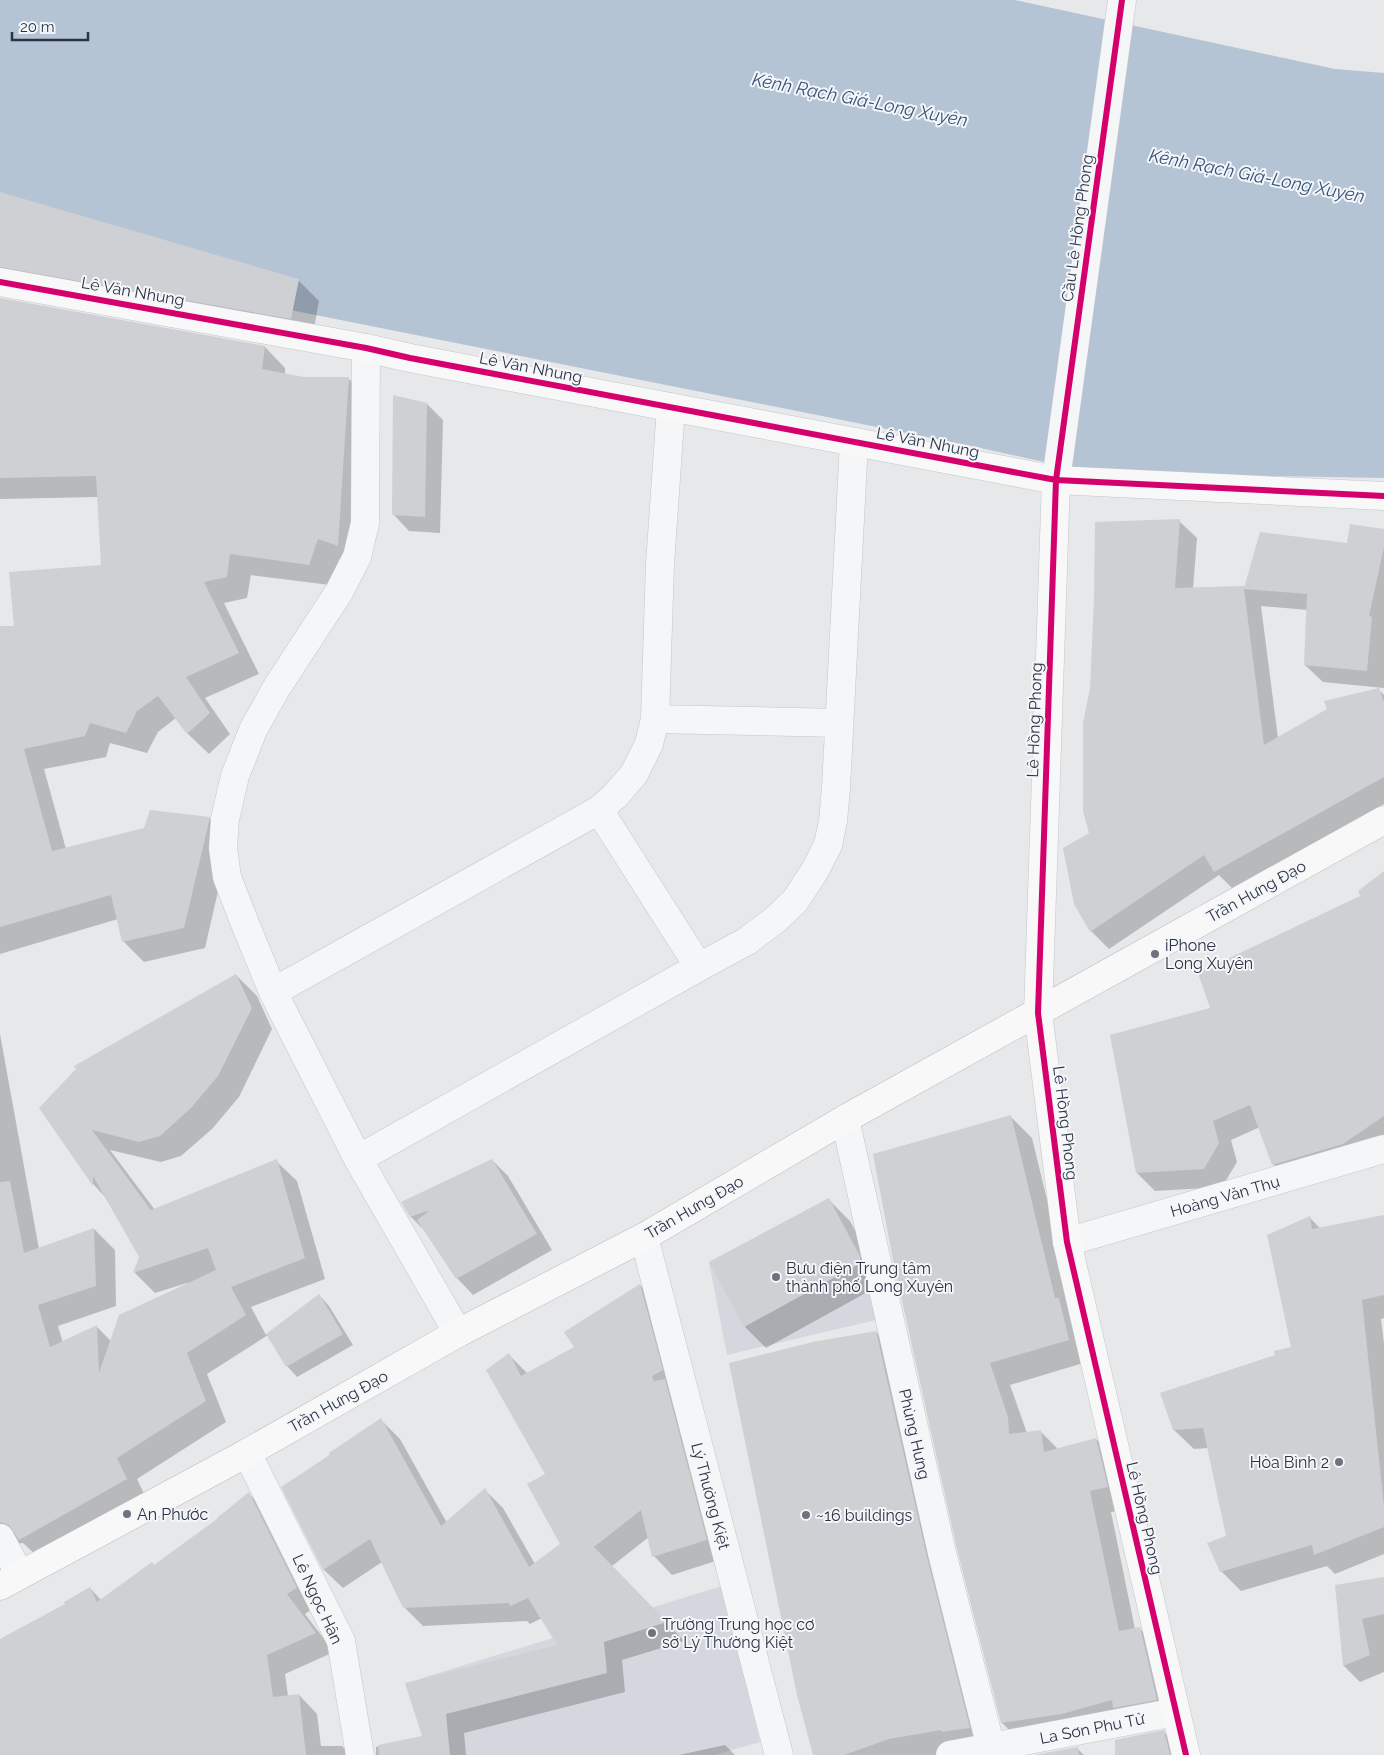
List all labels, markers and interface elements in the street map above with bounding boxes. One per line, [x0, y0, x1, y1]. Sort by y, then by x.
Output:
scale bar [12, 10, 89, 42]
text: 20 m [20, 18, 55, 36]
water label: Kênh Rạch Giá-Long Xuyên [751, 68, 970, 131]
water label: Kênh Rạch Giá-Long Xuyên [1148, 144, 1367, 207]
street label: Cầu Lê Hồng Phong [1058, 153, 1097, 303]
street label: Lê Văn Nhung [80, 273, 186, 310]
street label: Lê Văn Nhung [478, 348, 584, 387]
street label: Lê Văn Nhung [875, 423, 981, 462]
street label: Lê Hồng Phong [1023, 662, 1046, 778]
street label: Trần Hưng Đạo [1203, 856, 1309, 927]
place label: iPhone Long Xuyên [1165, 936, 1253, 973]
marker: iPhone Long Xuyên [1149, 948, 1161, 960]
street label: Lê Hồng Phong [1049, 1065, 1082, 1181]
street label: Trần Hưng Đạo [642, 1172, 747, 1243]
street label: Hoàng Văn Thụ [1168, 1172, 1282, 1221]
place label: Bưu điện Trung tâm thành phố Long Xuyên [786, 1259, 953, 1296]
marker: Bưu điện Trung tâm thành phố Long Xuyên [770, 1271, 782, 1283]
street label: Trần Hưng Đạo [285, 1366, 391, 1437]
street label: Phùng Hưng [895, 1387, 934, 1481]
street label: Lý Thường Kiệt [687, 1441, 734, 1552]
place label: Hòa Bình 2 [1250, 1453, 1329, 1472]
marker: Hòa Bình 2 [1333, 1456, 1345, 1468]
street label: Lê Hồng Phong [1122, 1460, 1167, 1576]
place label: An Phước [137, 1505, 209, 1524]
place label: ~16 buildings [816, 1506, 913, 1525]
marker: An Phước [121, 1508, 133, 1520]
marker: ~16 buildings [800, 1509, 812, 1521]
street label: Lê Ngọc Hân [288, 1551, 347, 1647]
place label: Trường Trung học cơ sở Lý Thường Kiệt [662, 1615, 815, 1652]
marker: Trường Trung học cơ sở Lý Thường Kiệt [646, 1627, 658, 1639]
street label: La Sơn Phu Tử [1038, 1709, 1147, 1748]

